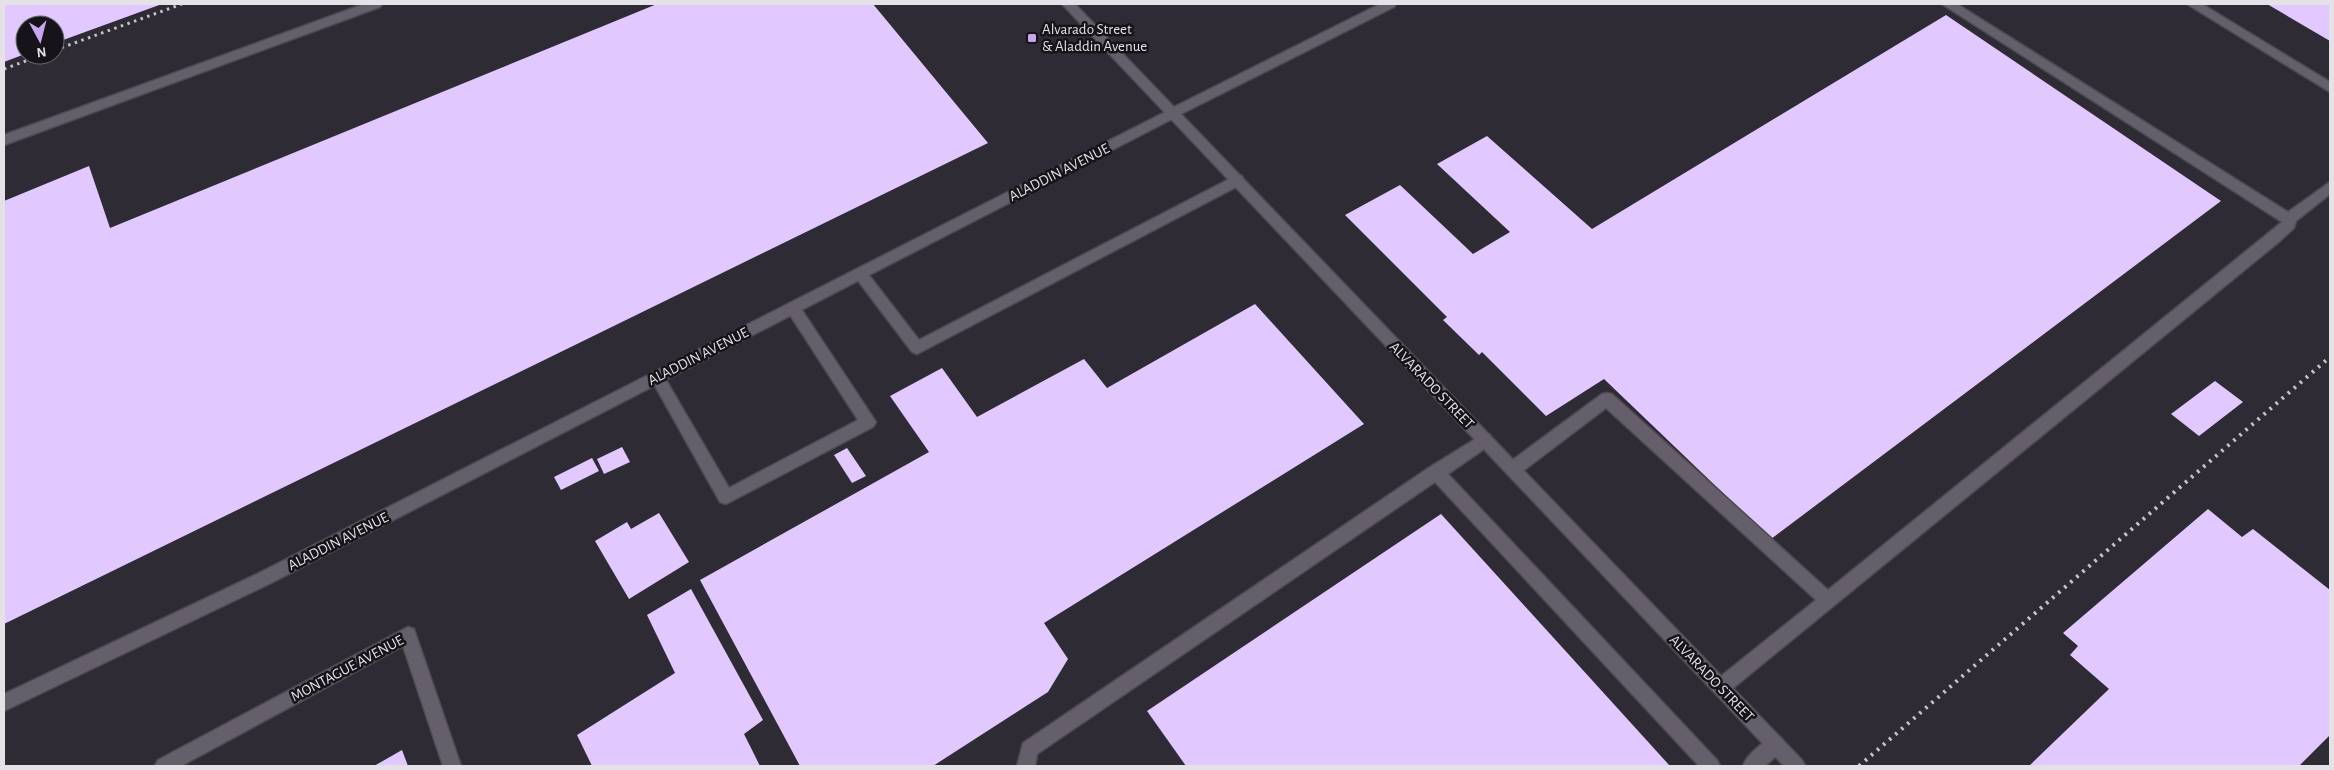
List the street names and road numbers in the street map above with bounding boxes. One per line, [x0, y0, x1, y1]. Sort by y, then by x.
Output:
street label: ALADDIN AVENUE [1007, 141, 1112, 204]
street label: ALADDIN AVENUE [646, 325, 751, 388]
street label: ALVARADO STREET [1387, 339, 1477, 432]
street label: ALADDIN AVENUE [286, 510, 391, 573]
street label: MONTAGUE AVENUE [288, 632, 406, 704]
street label: ALVARADO STREET [1667, 632, 1757, 725]

